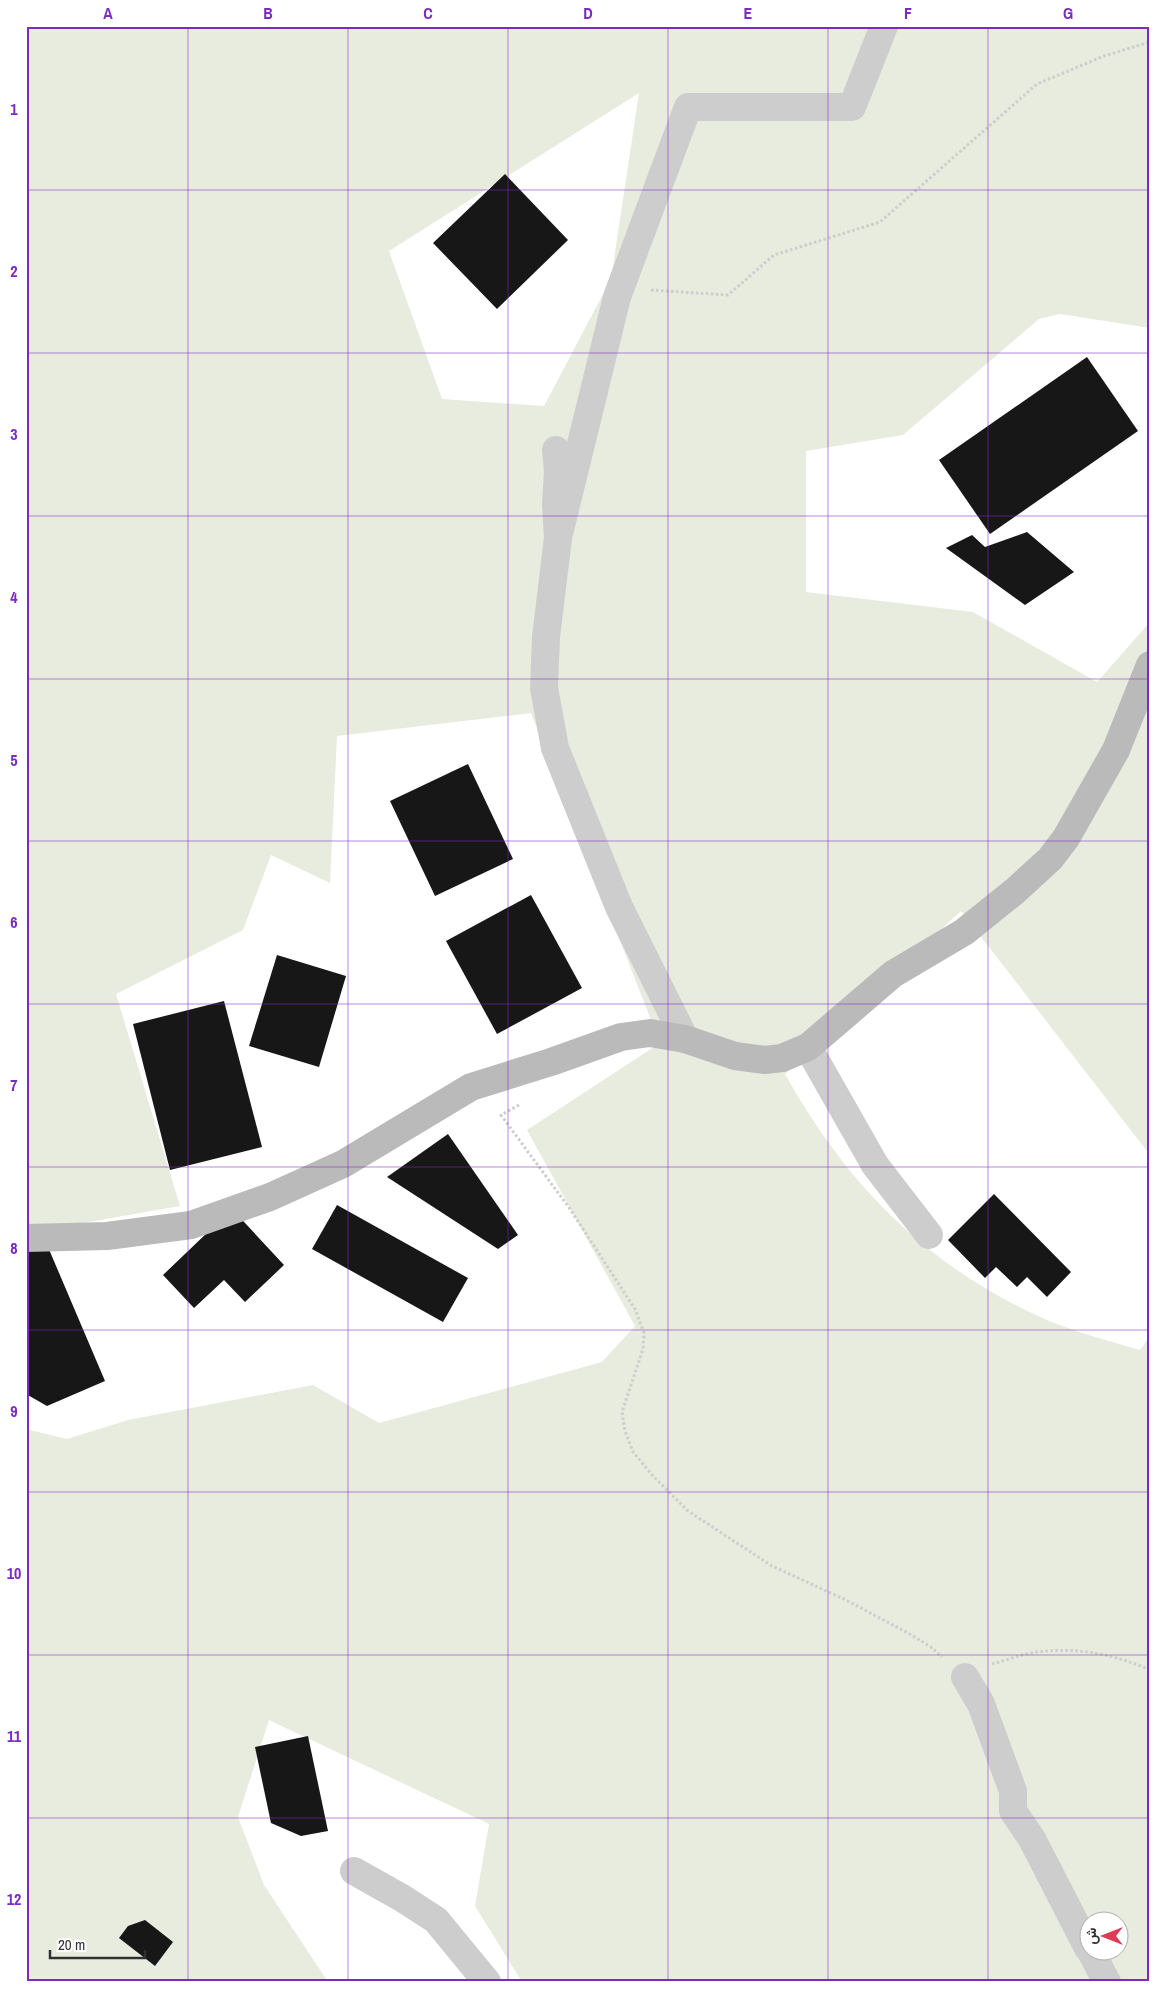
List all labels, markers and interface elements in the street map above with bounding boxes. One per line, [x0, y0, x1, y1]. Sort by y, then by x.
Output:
text: A [103, 2, 113, 24]
text: B [263, 2, 273, 24]
text: C [423, 2, 433, 24]
text: D [583, 2, 593, 24]
text: E [744, 2, 753, 24]
text: F [904, 2, 912, 24]
text: G [1063, 2, 1073, 24]
text: 1 [10, 98, 18, 120]
text: 2 [10, 260, 18, 282]
text: 3 [10, 423, 18, 445]
text: 4 [10, 586, 18, 608]
text: 5 [10, 749, 18, 771]
text: 6 [10, 911, 18, 933]
text: 7 [10, 1074, 18, 1096]
text: 8 [10, 1237, 18, 1259]
text: 9 [10, 1400, 18, 1422]
text: 10 [7, 1562, 21, 1584]
text: 11 [7, 1725, 22, 1747]
text: 12 [7, 1888, 21, 1910]
north arrow [1078, 1910, 1128, 1960]
text: ش [1082, 1927, 1100, 1944]
scale bar [50, 1928, 145, 1960]
text: 20 m [58, 1934, 85, 1955]

